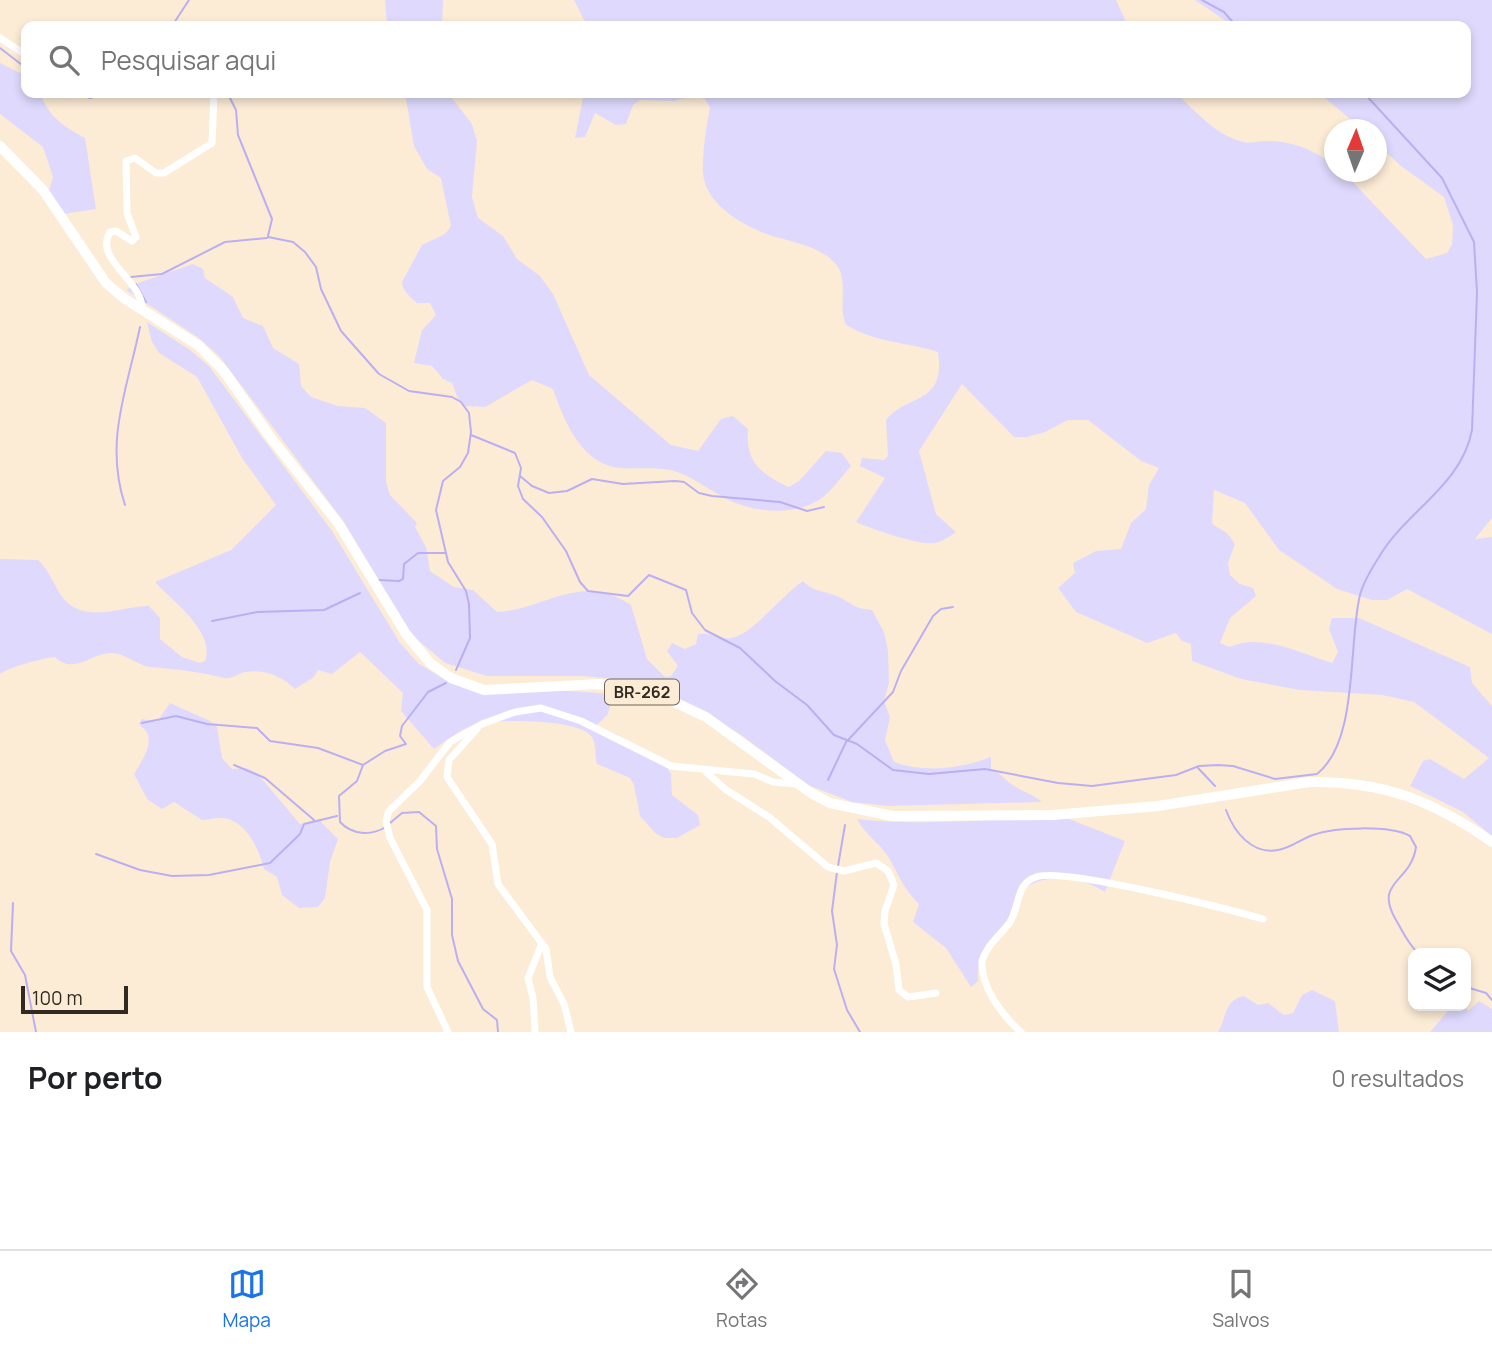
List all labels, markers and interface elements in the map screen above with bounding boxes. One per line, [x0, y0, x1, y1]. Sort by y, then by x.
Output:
search box [21, 21, 1471, 98]
icon: search [45, 41, 83, 79]
text: Pesquisar aqui [101, 42, 276, 78]
north arrow [1324, 119, 1387, 182]
road number: BR-262 [605, 680, 679, 705]
map controls [1408, 948, 1471, 1011]
button: layers [1408, 948, 1471, 1011]
scale bar [21, 983, 128, 1015]
text: 100 m [32, 985, 83, 1011]
text: Por perto [28, 1057, 163, 1098]
text: 0 resultados [1332, 1062, 1464, 1094]
tab: Mapa [223, 1265, 271, 1333]
tab: Rotas [716, 1265, 767, 1333]
tab: Salvos [1212, 1265, 1269, 1333]

